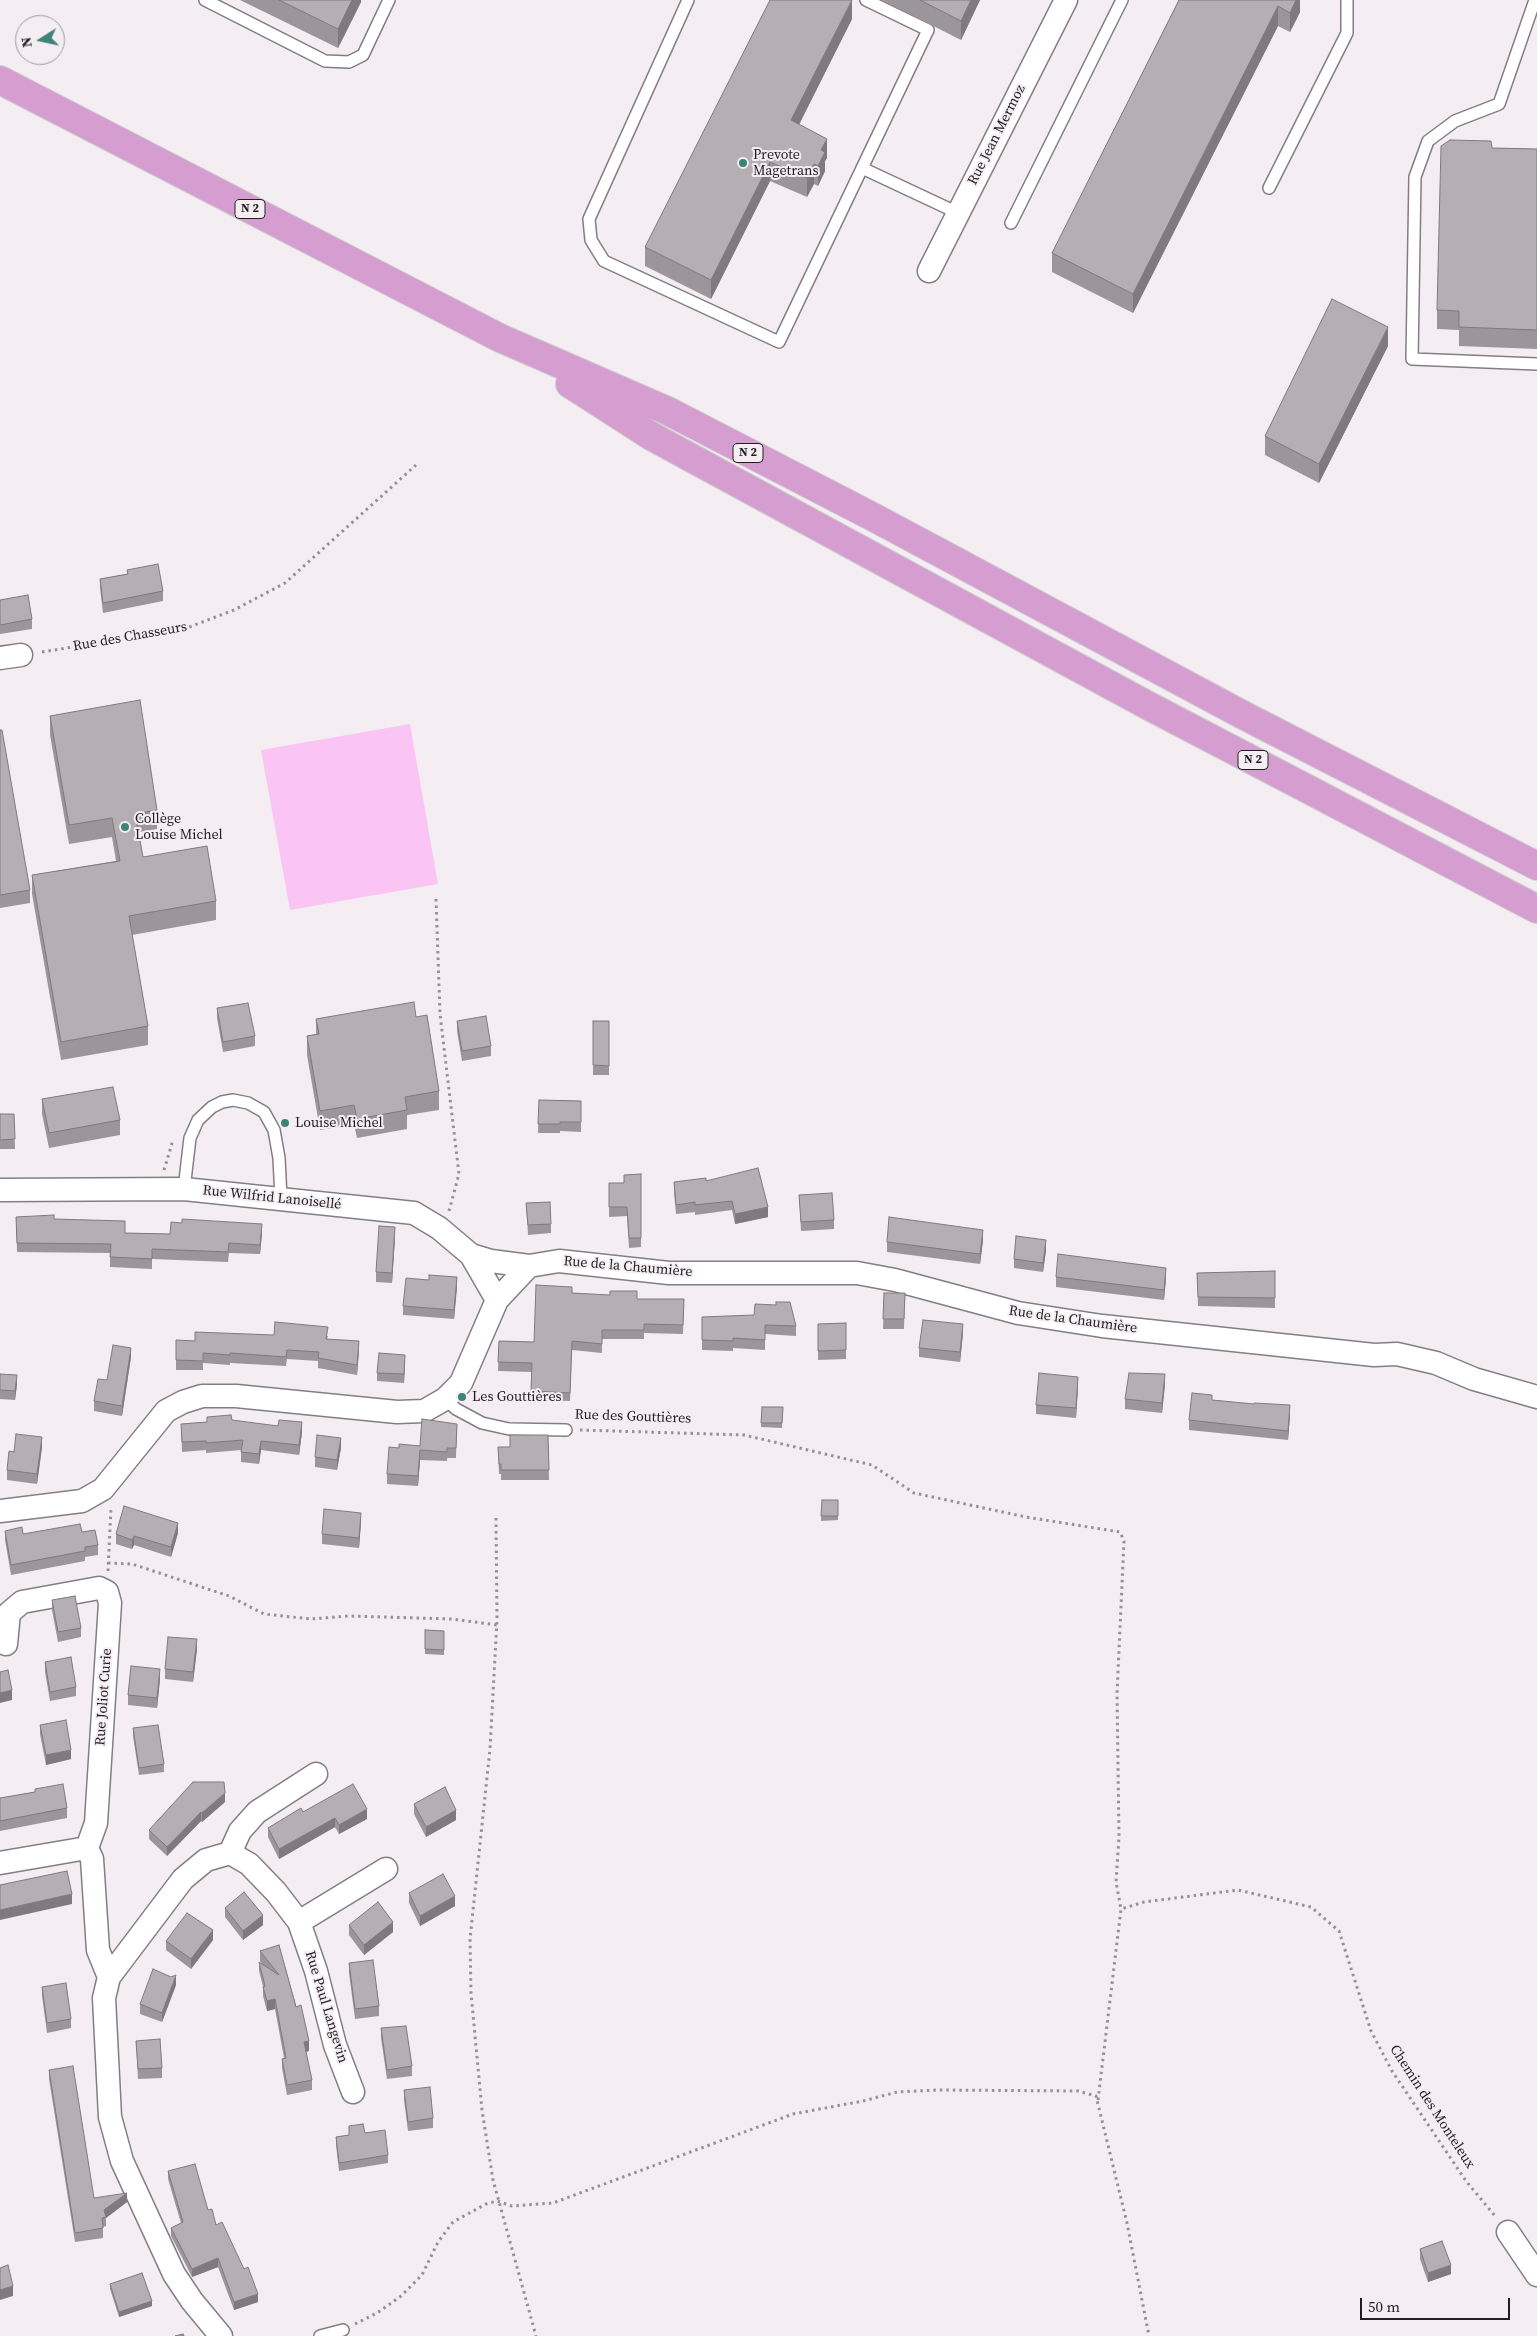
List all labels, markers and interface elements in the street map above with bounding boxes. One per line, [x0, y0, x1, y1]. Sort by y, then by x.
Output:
north arrow [15, 15, 65, 65]
text: N [15, 36, 37, 49]
street label: Rue Jean Mermoz [964, 82, 1030, 188]
place label: Prevote Magetrans [753, 147, 819, 180]
marker: Prevote Magetrans [737, 157, 749, 169]
road number: N 2 [235, 200, 265, 218]
road number: N 2 [733, 443, 763, 462]
street label: Rue des Chasseurs [72, 619, 188, 655]
road number: N 2 [1238, 750, 1268, 770]
place label: Collège Louise Michel [135, 811, 223, 844]
marker: Collège Louise Michel [119, 821, 131, 833]
place label: Louise Michel [295, 1115, 383, 1131]
marker: Louise Michel [279, 1117, 291, 1129]
street label: Rue Wilfrid Lanoisellé [202, 1182, 342, 1214]
street label: Rue de la Chaumière [563, 1253, 693, 1281]
street label: Rue de la Chaumière [1008, 1303, 1138, 1337]
place label: Les Gouttières [472, 1389, 562, 1405]
marker: Les Gouttières [456, 1391, 468, 1403]
street label: Rue des Gouttières [574, 1407, 692, 1427]
street label: Rue Joliot Curie [92, 1648, 116, 1746]
street label: Rue Paul Langevin [301, 1949, 351, 2065]
street label: Chemin des Monteleux [1386, 2042, 1478, 2172]
scale bar [1362, 2288, 1512, 2320]
text: 50 m [1368, 2296, 1400, 2317]

